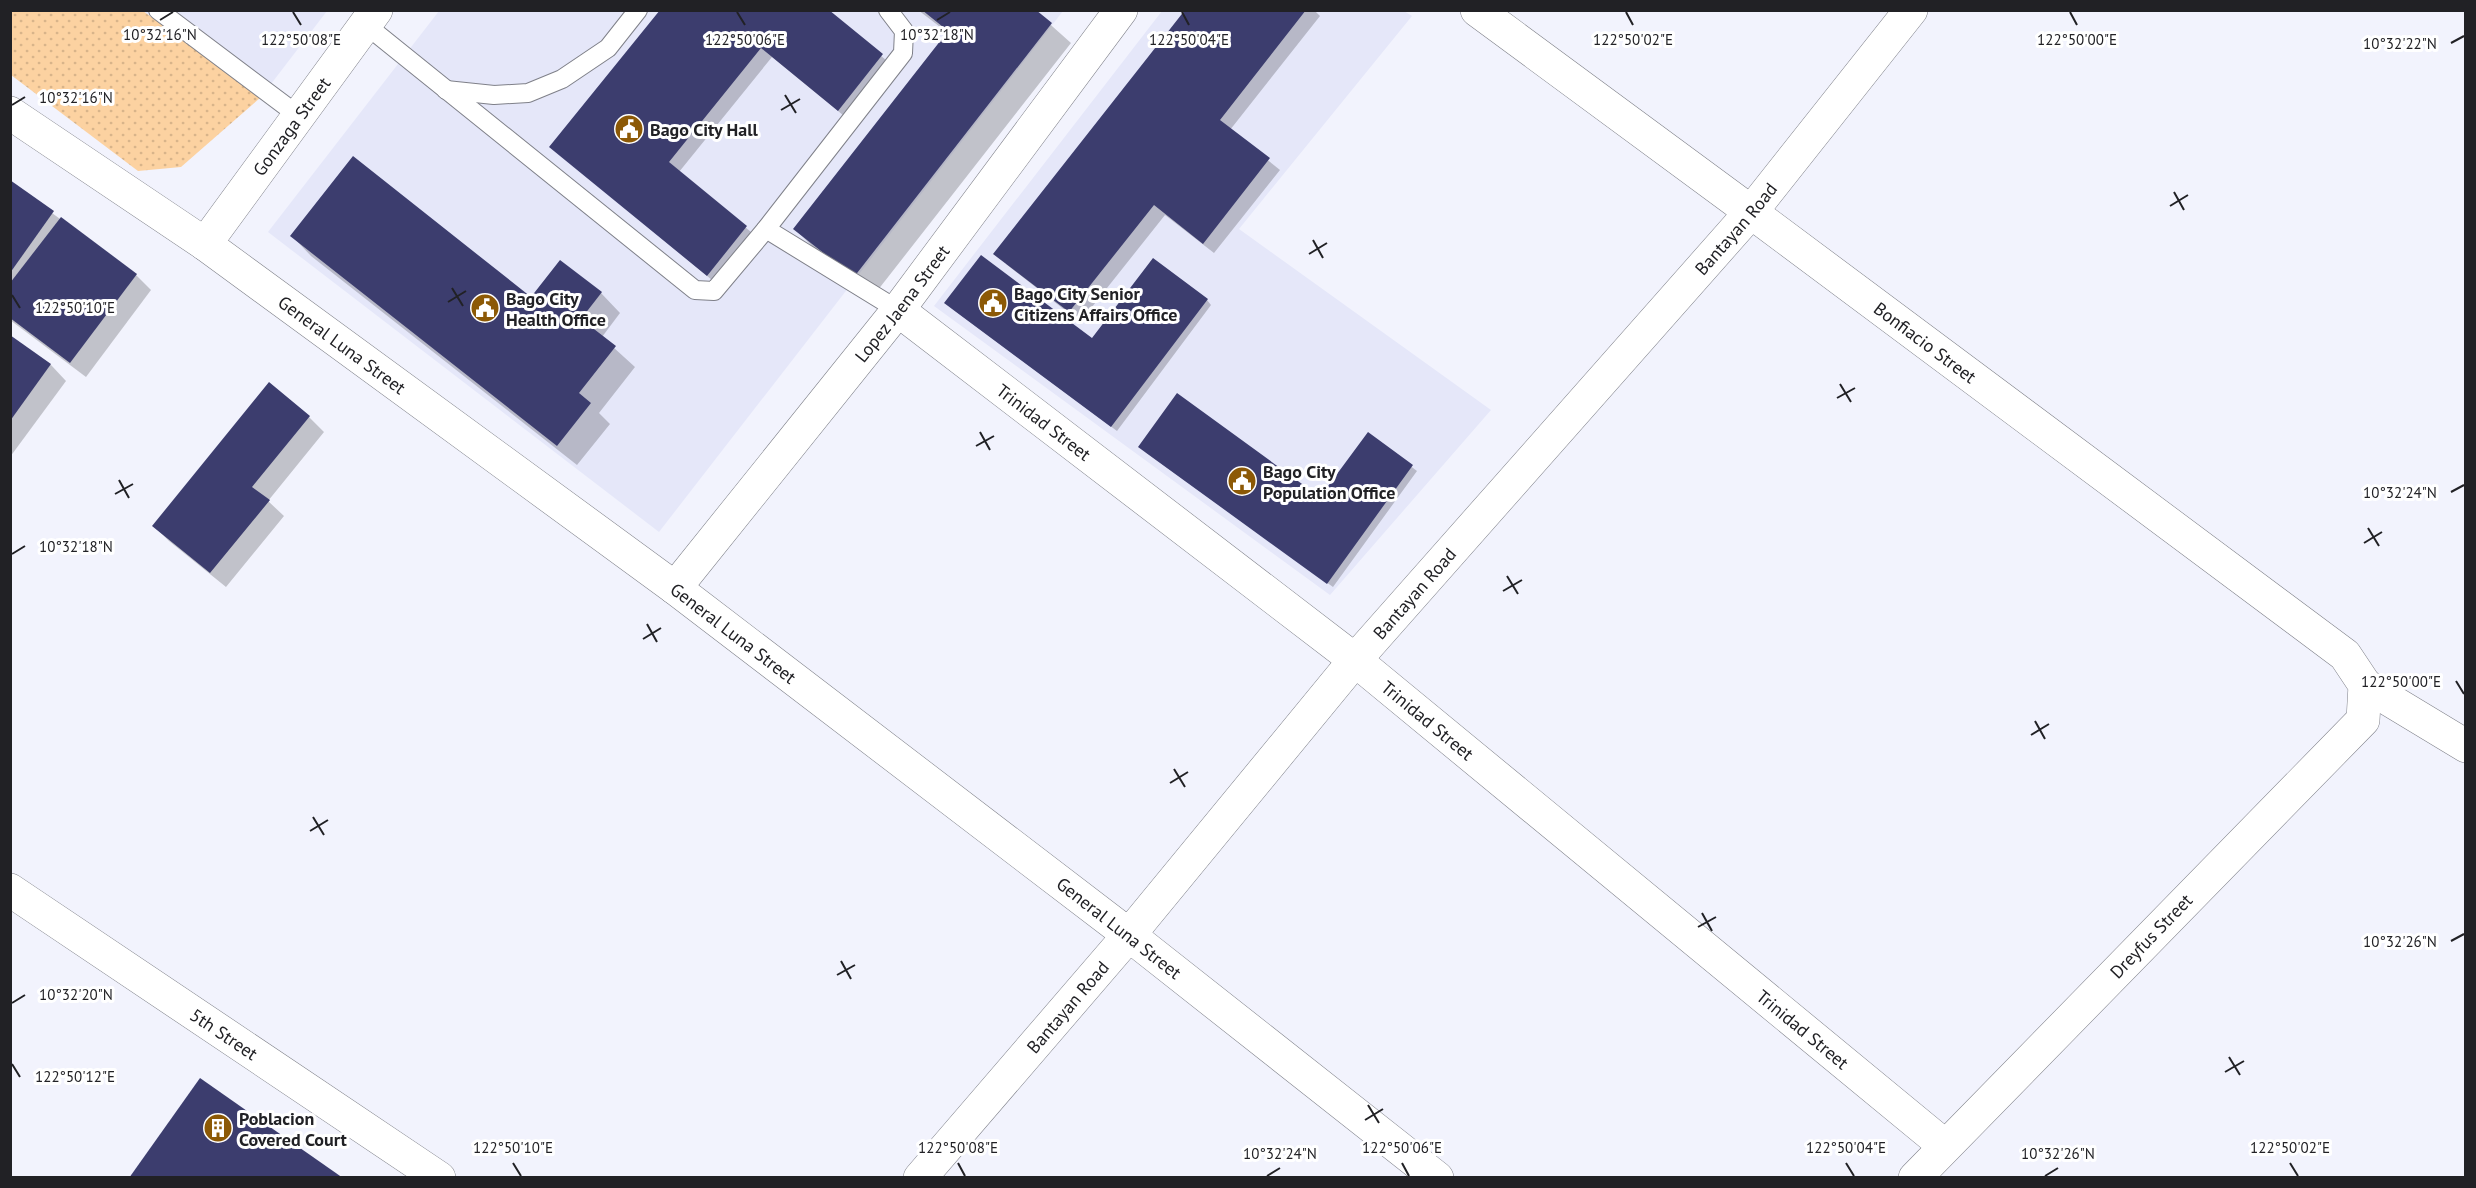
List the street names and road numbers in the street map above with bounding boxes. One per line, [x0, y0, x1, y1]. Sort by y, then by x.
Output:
street label: Gonzaga Street [247, 72, 335, 180]
street label: Bantayan Road [1689, 178, 1781, 279]
street label: Lopez Jaena Street [849, 240, 954, 367]
street label: General Luna Street [274, 290, 411, 399]
street label: Bonfiacio Street [1870, 296, 1981, 388]
street label: Trinidad Street [992, 378, 1096, 465]
street label: Bantayan Road [1368, 543, 1461, 644]
street label: General Luna Street [666, 577, 801, 688]
street label: Trinidad Street [1377, 675, 1479, 765]
street label: General Luna Street [1052, 872, 1186, 984]
street label: Dreyfus Street [2105, 889, 2197, 983]
street label: Bantayan Road [1021, 956, 1113, 1058]
street label: Trinidad Street [1752, 984, 1854, 1074]
street label: 5th Street [186, 1003, 262, 1065]

